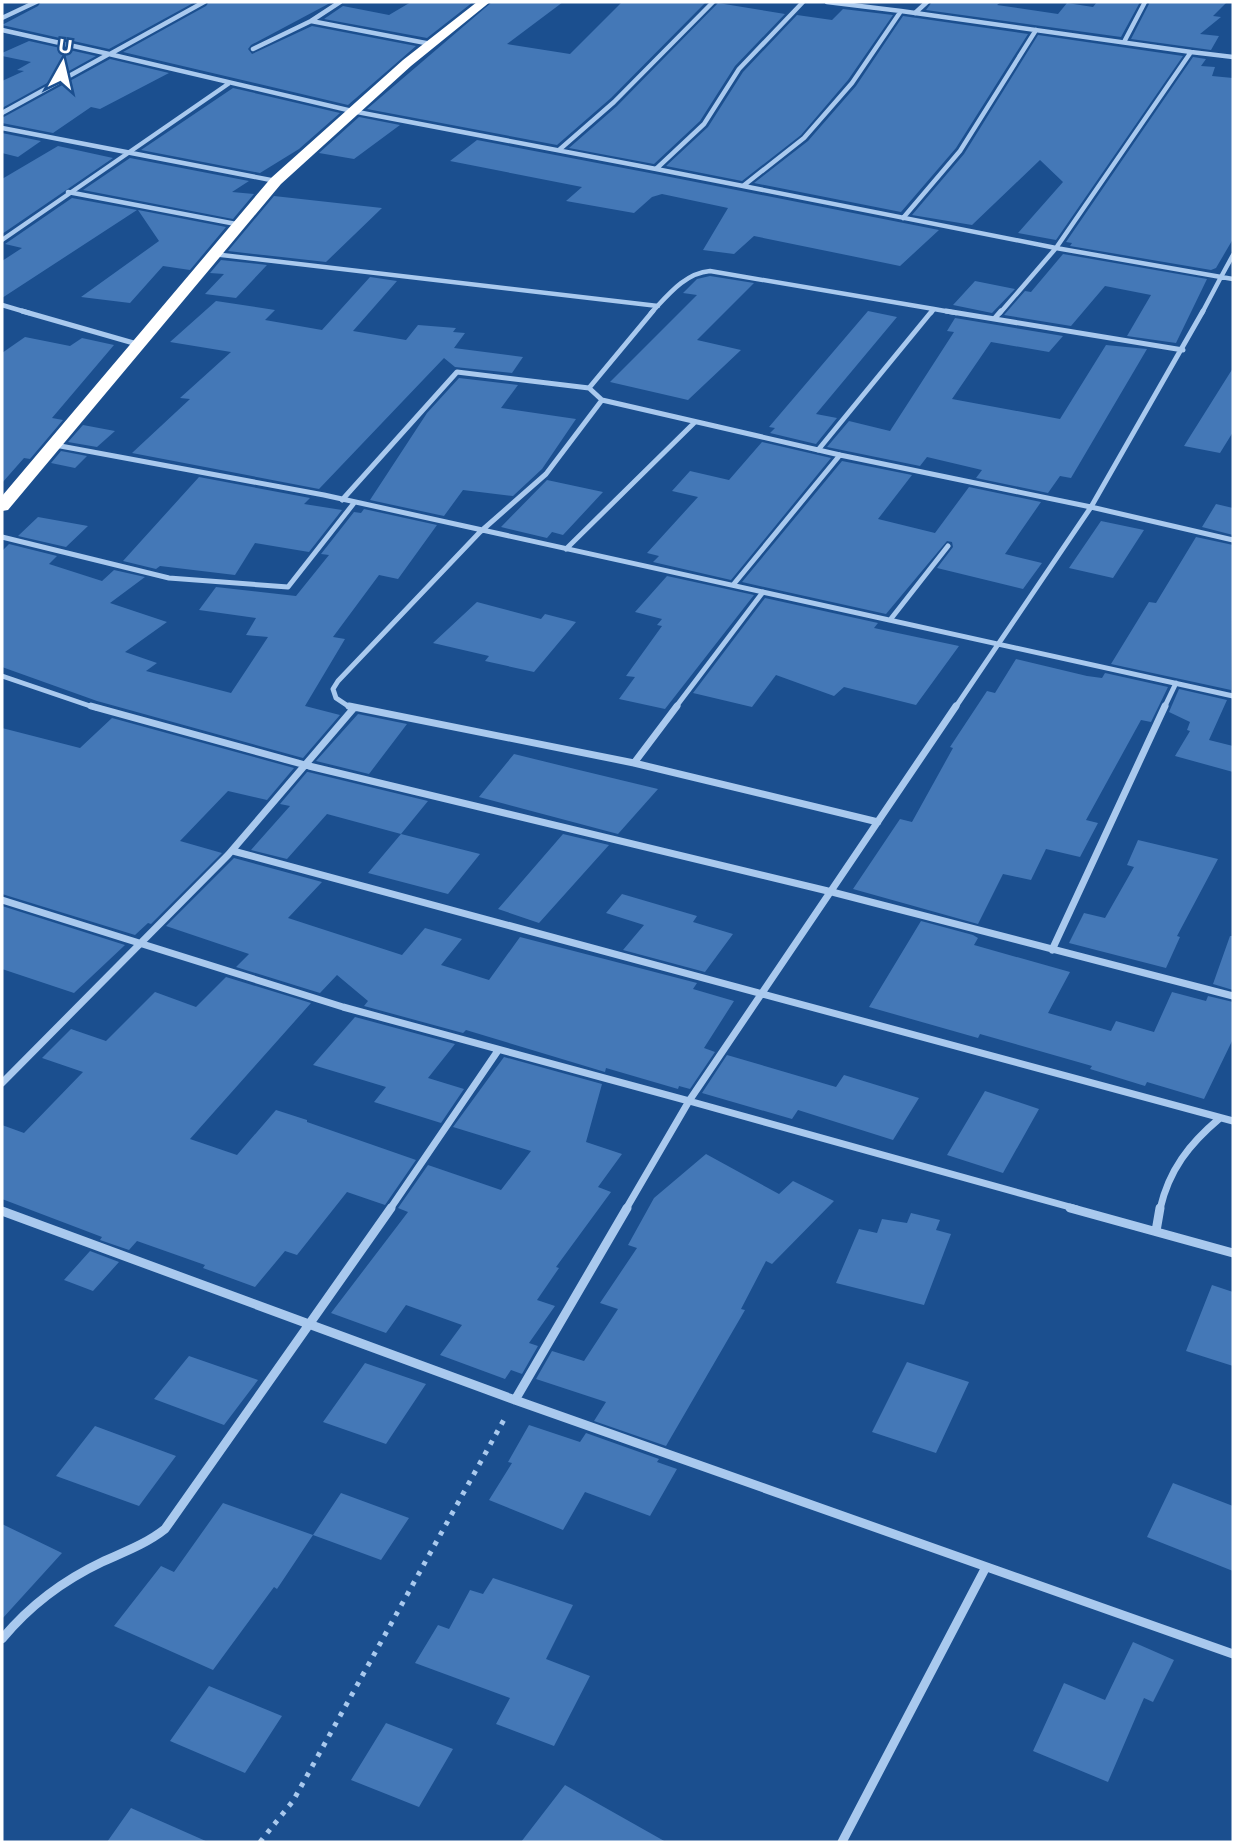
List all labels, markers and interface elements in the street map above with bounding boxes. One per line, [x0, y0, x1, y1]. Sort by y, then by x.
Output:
north arrow [28, 28, 98, 98]
text: U [56, 32, 74, 60]

